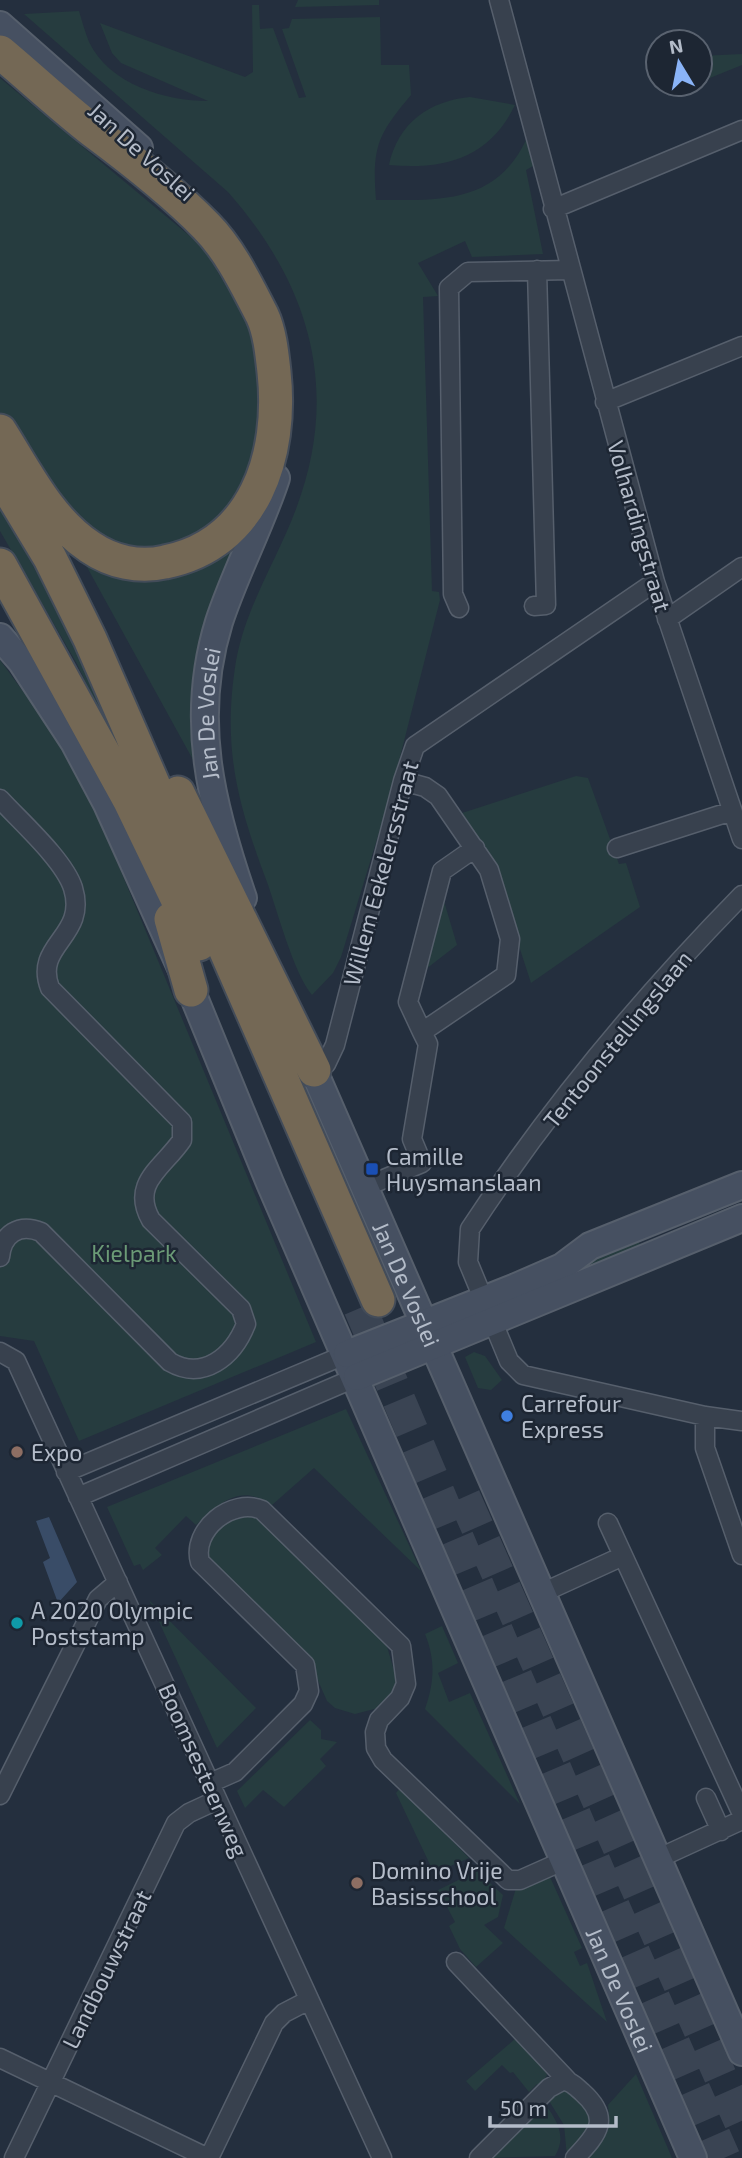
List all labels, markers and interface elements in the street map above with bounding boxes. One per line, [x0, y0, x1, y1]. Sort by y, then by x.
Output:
north arrow [644, 28, 714, 98]
text: N [667, 33, 685, 58]
street label: Jan De Voslei [83, 96, 201, 206]
street label: Volhardingstraat [602, 437, 678, 615]
street label: Jan De Voslei [191, 644, 226, 783]
street label: Willem Eekelersstraat [337, 757, 424, 988]
street label: Tentoonstellingslaan [537, 945, 697, 1133]
place label: Camille Huysmanslaan [386, 1142, 542, 1196]
marker: Camille Huysmanslaan [364, 1161, 380, 1177]
street label: Jan De Voslei [367, 1217, 446, 1351]
park label: Kielpark [91, 1239, 177, 1267]
place label: Carrefour Express [521, 1389, 621, 1443]
marker: Carrefour Express [499, 1408, 515, 1424]
place label: Expo [31, 1438, 82, 1466]
marker: Expo [9, 1444, 25, 1460]
place label: A 2020 Olympic Poststamp [31, 1596, 193, 1650]
marker: A 2020 Olympic Poststamp [9, 1615, 25, 1631]
street label: Boomsesteenweg [153, 1679, 255, 1861]
place label: Domino Vrije Basisschool [371, 1856, 503, 1910]
marker: Domino Vrije Basisschool [349, 1875, 365, 1891]
street label: Landbouwstraat [56, 1885, 157, 2053]
street label: Jan De Voslei [581, 1923, 660, 2057]
scale bar [490, 2084, 616, 2128]
text: 50 m [500, 2095, 547, 2120]

